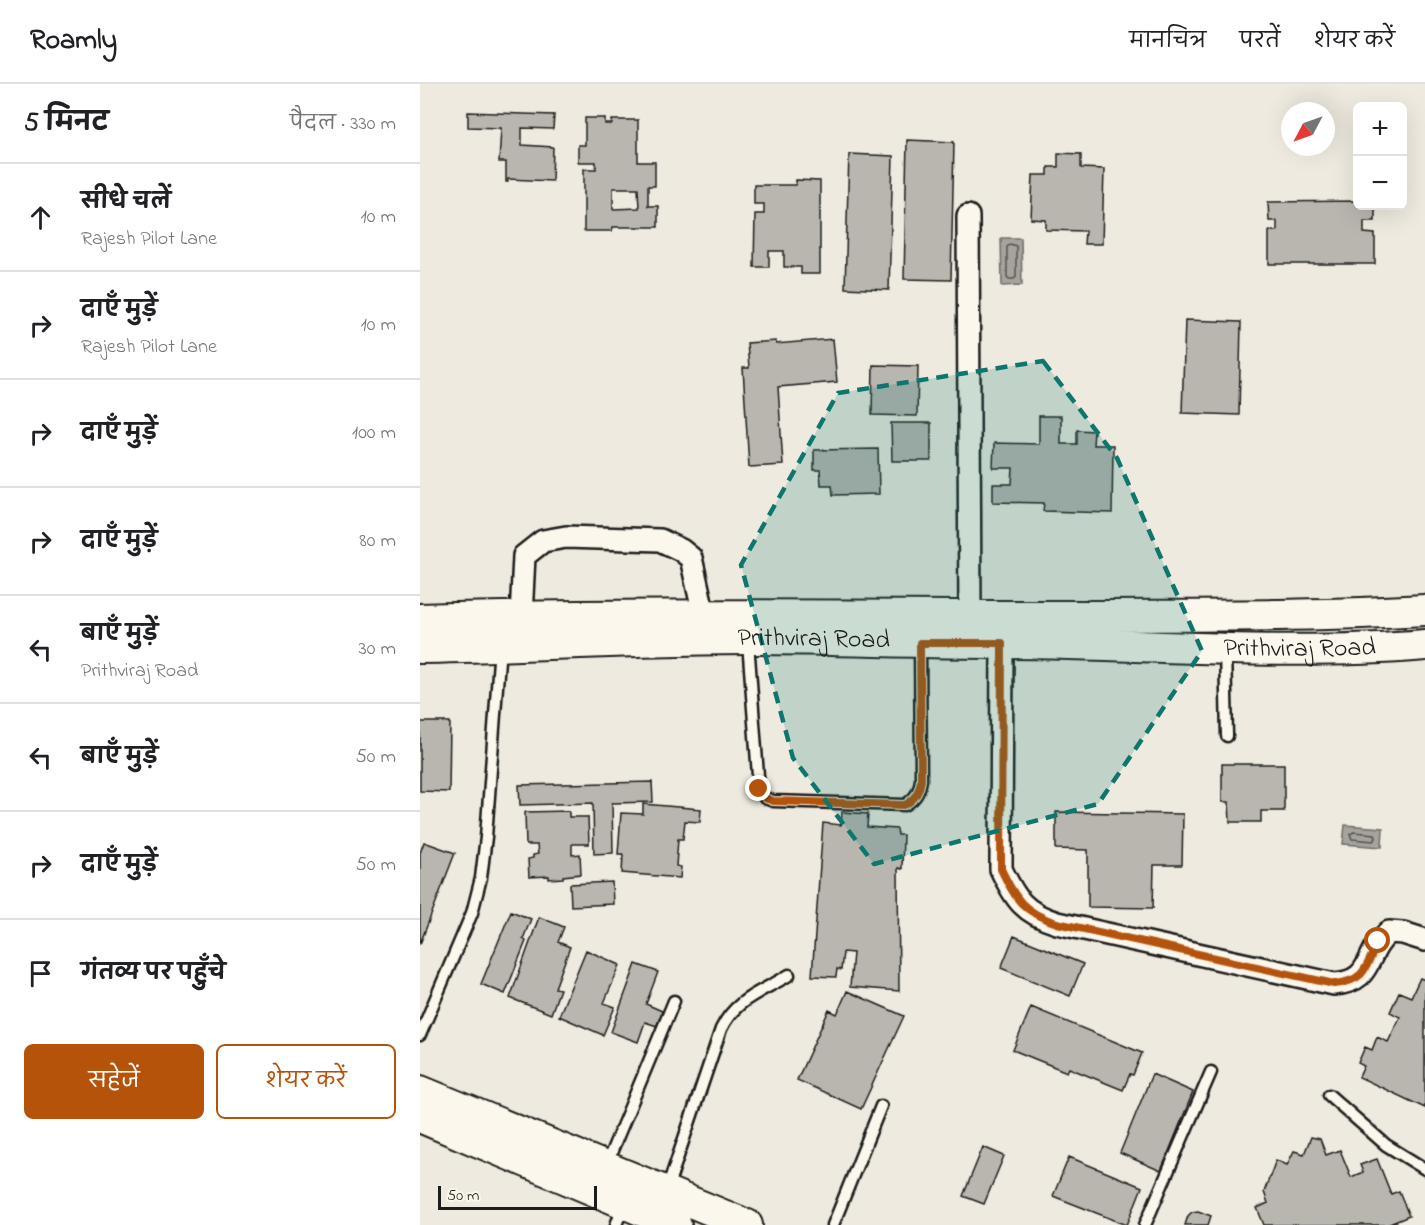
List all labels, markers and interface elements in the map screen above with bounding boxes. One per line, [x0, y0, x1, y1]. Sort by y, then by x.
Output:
text: Roamly [30, 21, 117, 62]
text: मानचित्र [1129, 27, 1206, 57]
text: परतें [1239, 27, 1280, 57]
text: शेयर करें [1313, 27, 1395, 57]
north arrow [1281, 102, 1335, 156]
map controls [1353, 102, 1407, 210]
button: + [1353, 102, 1407, 156]
text: 5 मिनट [24, 105, 108, 143]
text: पैदल · 330 m [290, 110, 396, 139]
button: − [1353, 156, 1407, 210]
text: सीधे चलें [81, 187, 171, 219]
icon: ahead [24, 201, 57, 234]
text: 10 m [360, 203, 396, 232]
text: Rajesh Pilot Lane [81, 225, 217, 254]
text: दाएँ मुड़ें [81, 295, 157, 327]
icon: right [24, 309, 57, 342]
text: 10 m [360, 311, 396, 340]
text: Rajesh Pilot Lane [81, 333, 217, 362]
icon: right [24, 417, 57, 450]
text: दाएँ मुड़ें [81, 418, 157, 450]
text: 100 m [352, 419, 396, 448]
icon: right [24, 525, 57, 558]
text: दाएँ मुड़ें [81, 526, 157, 558]
text: 80 m [359, 527, 396, 556]
text: बाएँ मुड़ें [81, 619, 158, 651]
street label: Prithviraj Road [738, 620, 891, 660]
street label: Prithviraj Road [1223, 629, 1377, 669]
icon: left [24, 633, 57, 666]
text: 30 m [359, 635, 396, 664]
text: Prithviraj Road [81, 657, 198, 686]
icon: left [24, 741, 57, 774]
text: बाएँ मुड़ें [81, 742, 158, 774]
text: 50 m [355, 743, 396, 772]
route end [745, 775, 771, 801]
icon: right [24, 849, 57, 882]
text: दाएँ मुड़ें [81, 850, 157, 882]
text: 50 m [355, 851, 396, 880]
route start [1364, 927, 1390, 953]
icon: arrive [24, 957, 57, 990]
text: गंतव्य पर पहुँचे [81, 958, 226, 990]
button: सहेजें [24, 1044, 204, 1119]
button: शेयर करें [216, 1044, 396, 1119]
scale bar [438, 1183, 597, 1210]
text: 50 m [447, 1184, 479, 1208]

